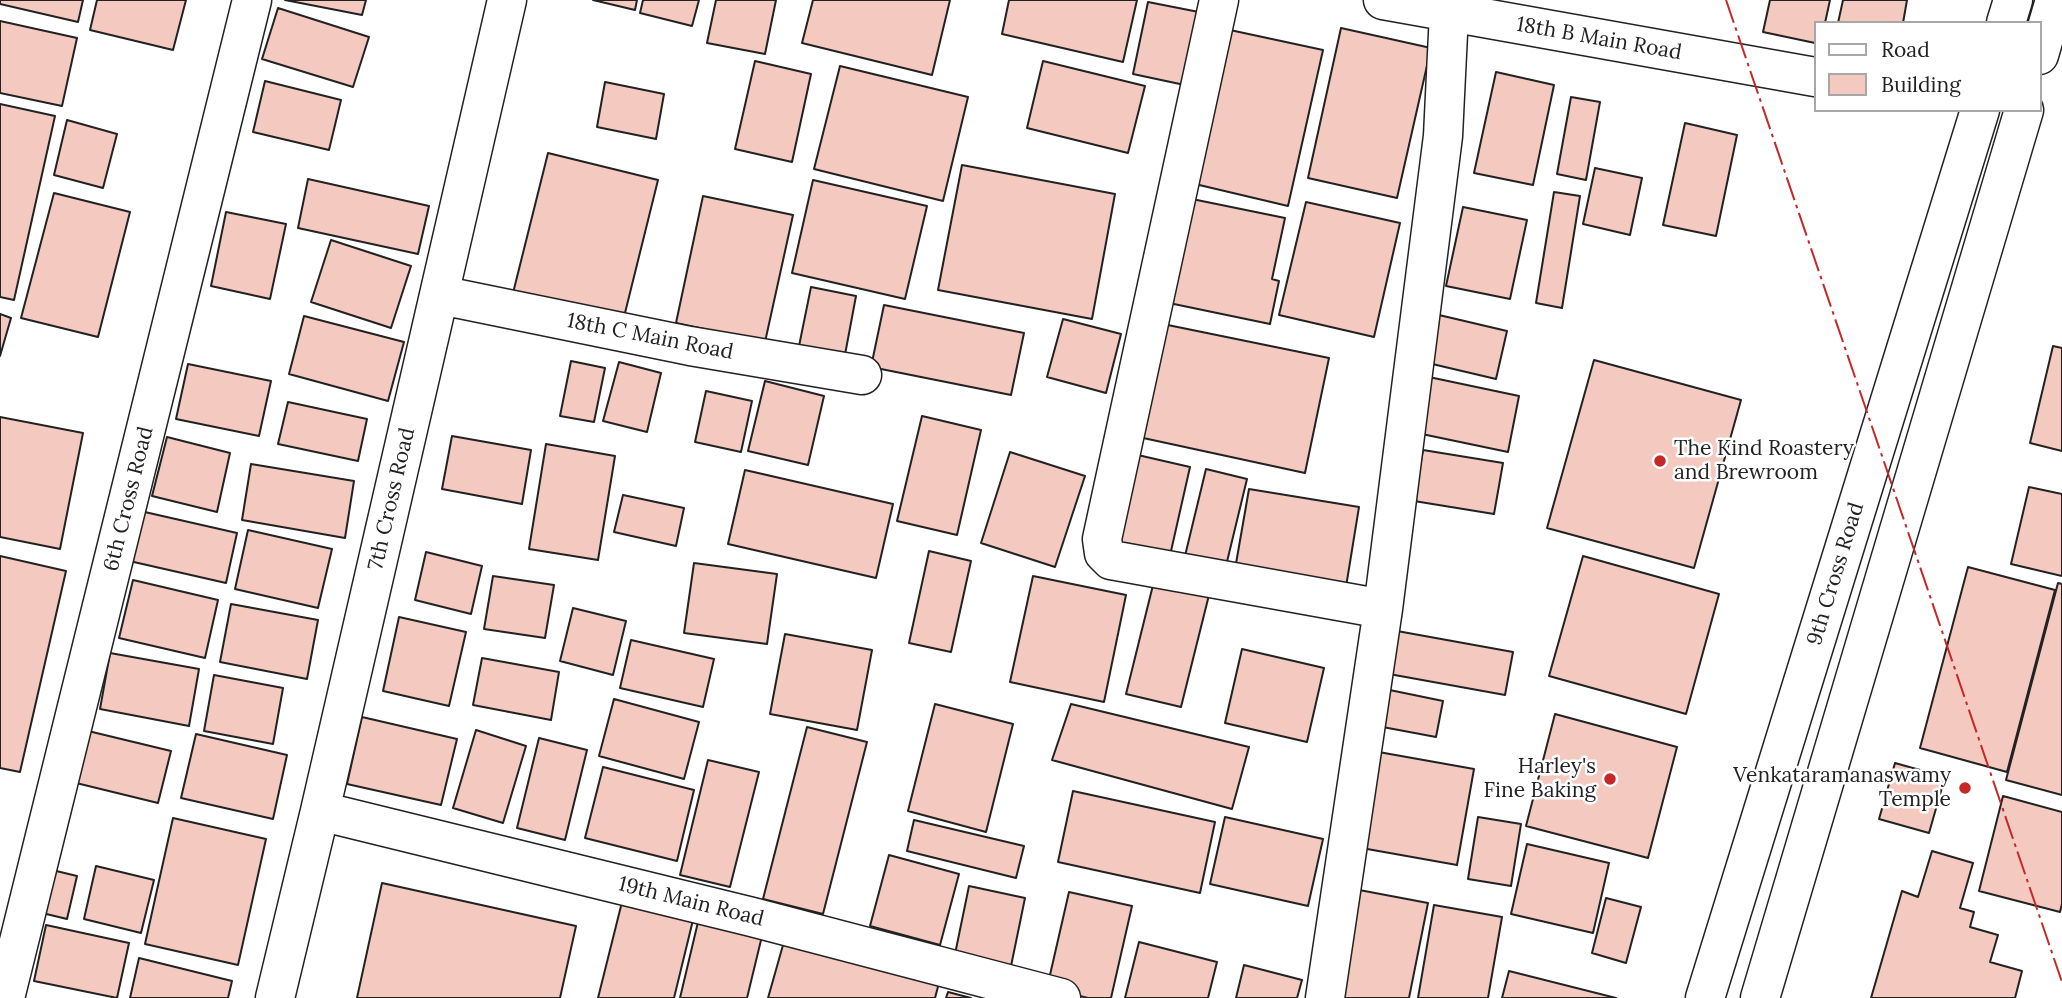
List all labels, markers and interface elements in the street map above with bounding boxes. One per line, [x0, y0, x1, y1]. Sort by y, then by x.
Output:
street label: 18th B Main Road [1514, 12, 1684, 66]
legend [1814, 21, 2041, 112]
text: Road [1881, 36, 1930, 63]
text: Building [1881, 71, 1961, 98]
street label: 18th C Main Road [565, 309, 735, 365]
street label: 6th Cross Road [99, 424, 159, 574]
street label: 7th Cross Road [363, 425, 421, 573]
place label: The Kind Roastery and Brewroom [1674, 436, 1854, 486]
marker: The Kind Roastery and Brewroom [1652, 453, 1668, 469]
street label: 9th Cross Road [1802, 500, 1870, 648]
place label: Harley's Fine Baking [1484, 754, 1596, 804]
place label: Venkataramanaswamy Temple [1733, 763, 1951, 813]
marker: Harley's Fine Baking [1602, 771, 1618, 787]
marker: Venkataramanaswamy Temple [1957, 780, 1973, 796]
street label: 19th Main Road [616, 872, 766, 932]

